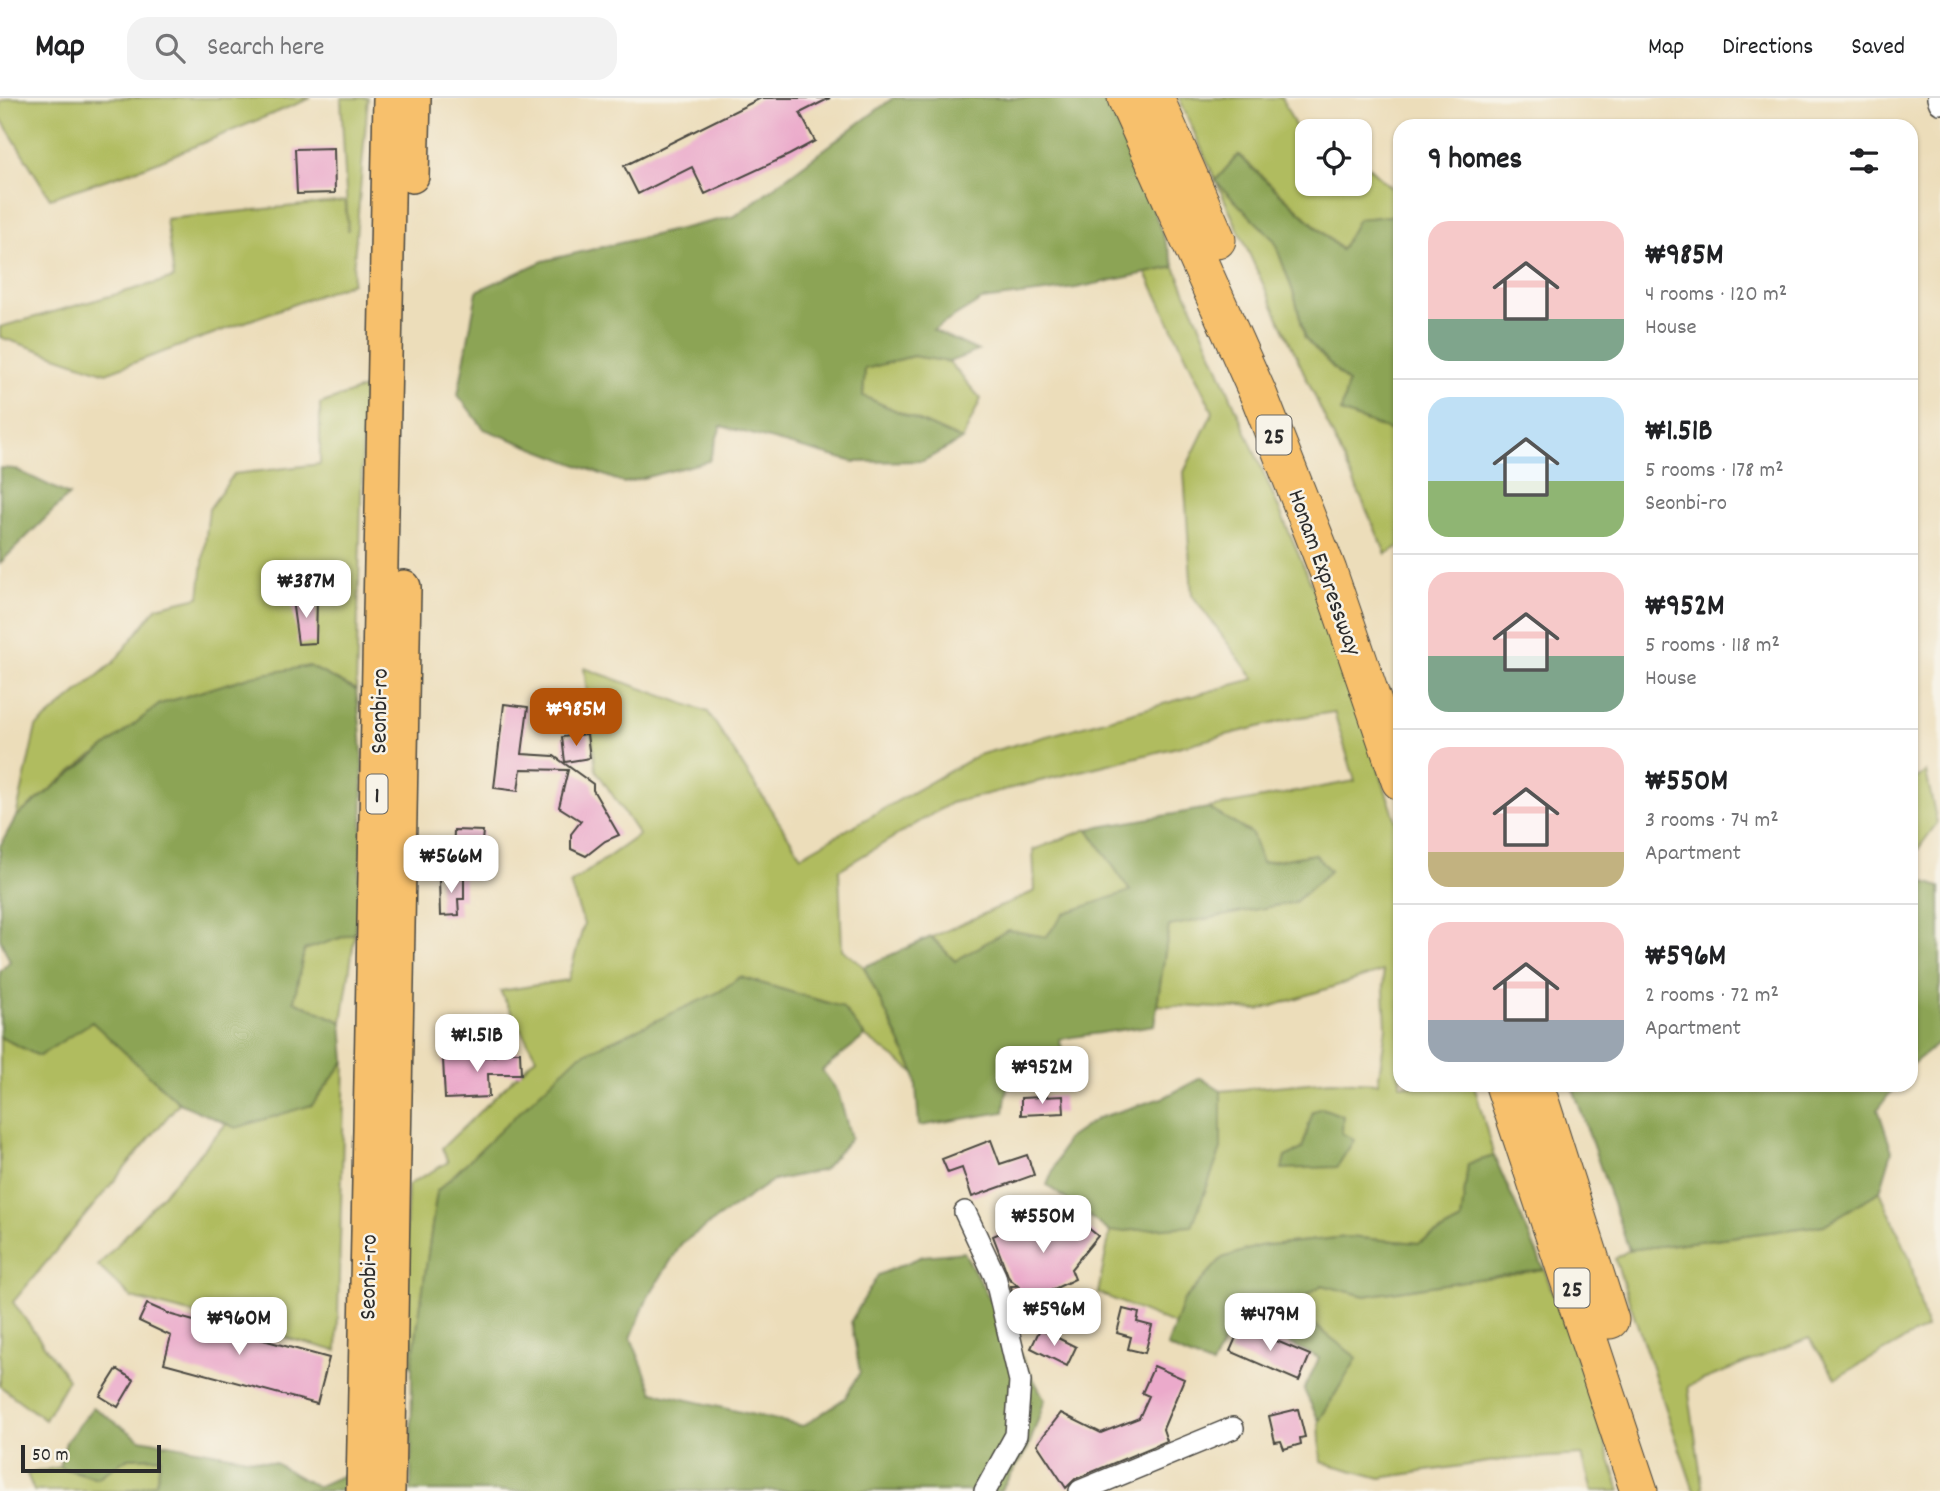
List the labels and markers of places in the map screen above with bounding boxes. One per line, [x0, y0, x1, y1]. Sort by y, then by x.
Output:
pin: ₩387M [257, 560, 355, 620]
pin: ₩985M [527, 688, 625, 748]
pin: ₩566M [402, 836, 500, 895]
pin: ₩1.51B [420, 1014, 534, 1074]
pin: ₩952M [993, 1046, 1091, 1106]
pin: ₩550M [994, 1196, 1092, 1255]
pin: ₩596M [1005, 1288, 1103, 1348]
pin: ₩479M [1221, 1294, 1319, 1353]
pin: ₩960M [190, 1298, 288, 1357]

